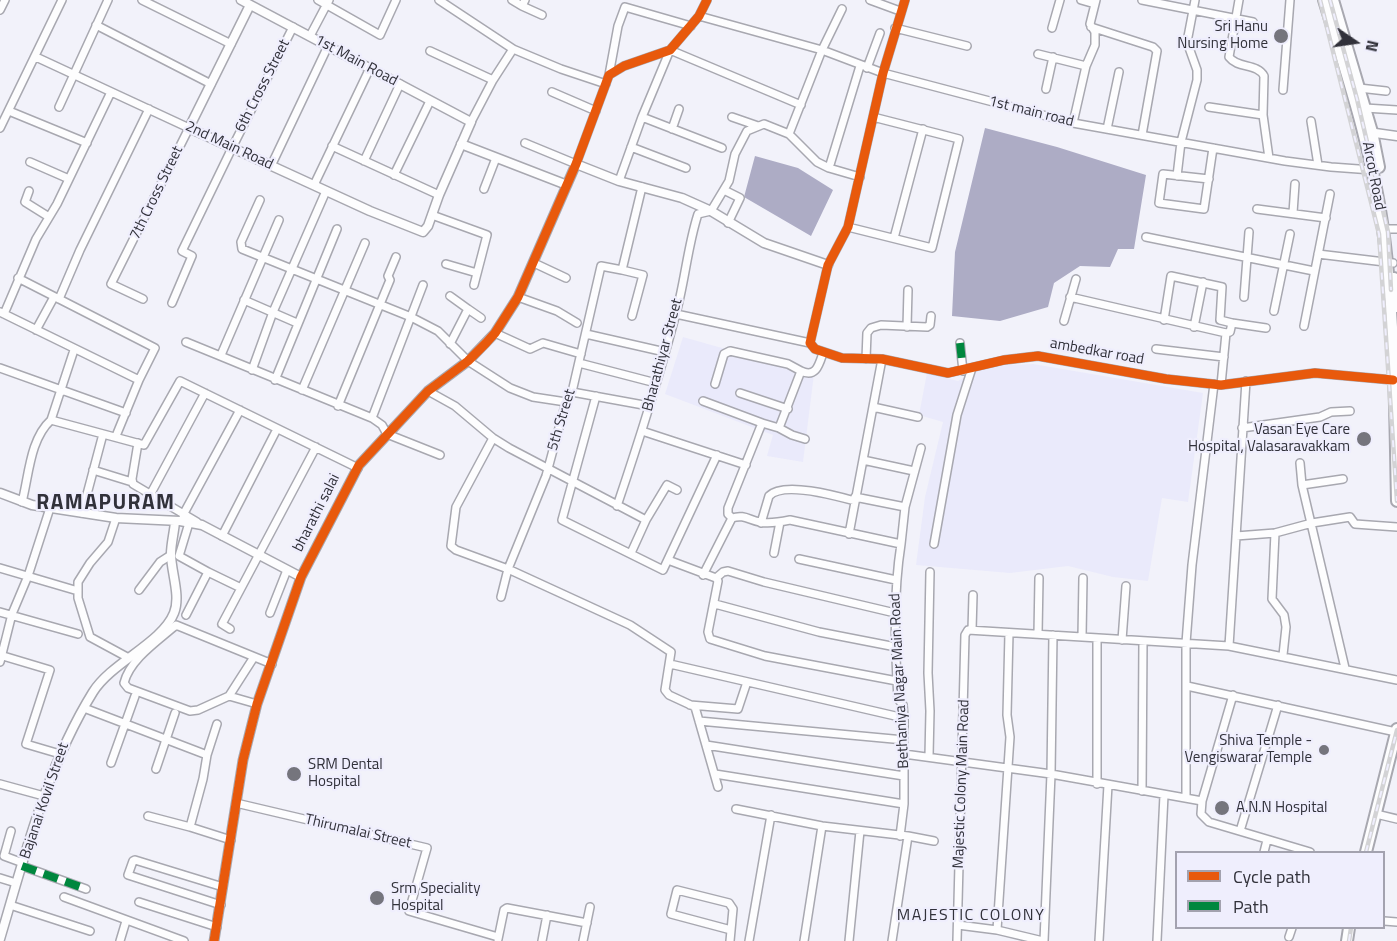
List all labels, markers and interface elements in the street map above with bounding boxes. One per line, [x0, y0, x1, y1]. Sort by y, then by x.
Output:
north arrow [1325, 12, 1385, 72]
place label: Sri Hanu Nursing Home [1177, 18, 1268, 53]
marker: Sri Hanu Nursing Home [1272, 27, 1290, 45]
street label: 1st Main Road [312, 32, 400, 90]
street label: 6th Cross Street [232, 36, 294, 136]
text: N [1360, 38, 1385, 54]
street label: 1st main road [987, 93, 1075, 131]
street label: 2nd Main Road [182, 118, 276, 174]
street label: Arcot Road [1358, 140, 1388, 212]
street label: 7th Cross Street [127, 143, 187, 243]
street label: Bharathiyar Street [639, 297, 687, 413]
street label: ambedkar road [1049, 335, 1145, 369]
street label: 5th Street [544, 387, 580, 453]
place label: Vasan Eye Care Hospital, Valasaravakkam [1188, 421, 1350, 456]
marker: Vasan Eye Care Hospital, Valasaravakkam [1355, 430, 1373, 448]
street label: bharathi salai [290, 471, 344, 555]
district label: RAMAPURAM [36, 491, 176, 517]
street label: Bethaniya Nagar Main Road [886, 593, 914, 769]
street label: Majestic Colony Main Road [950, 699, 974, 869]
place label: Shiva Temple - Vengiswarar Temple [1185, 732, 1312, 767]
street label: Bajanai Kovil Street [17, 741, 73, 861]
marker: Shiva Temple - Vengiswarar Temple [1317, 743, 1331, 757]
place label: SRM Dental Hospital [308, 756, 383, 791]
marker: SRM Dental Hospital [285, 765, 303, 783]
marker: A.N.N Hospital [1213, 799, 1231, 817]
place label: A.N.N Hospital [1236, 799, 1327, 817]
street label: Thirumalai Street [303, 811, 413, 853]
legend [1175, 851, 1385, 929]
text: Cycle path [1233, 863, 1311, 890]
place label: Srm Speciality Hospital [391, 880, 480, 915]
marker: Srm Speciality Hospital [368, 889, 386, 907]
text: Path [1233, 893, 1269, 920]
district label: MAJESTIC COLONY [897, 906, 1045, 926]

